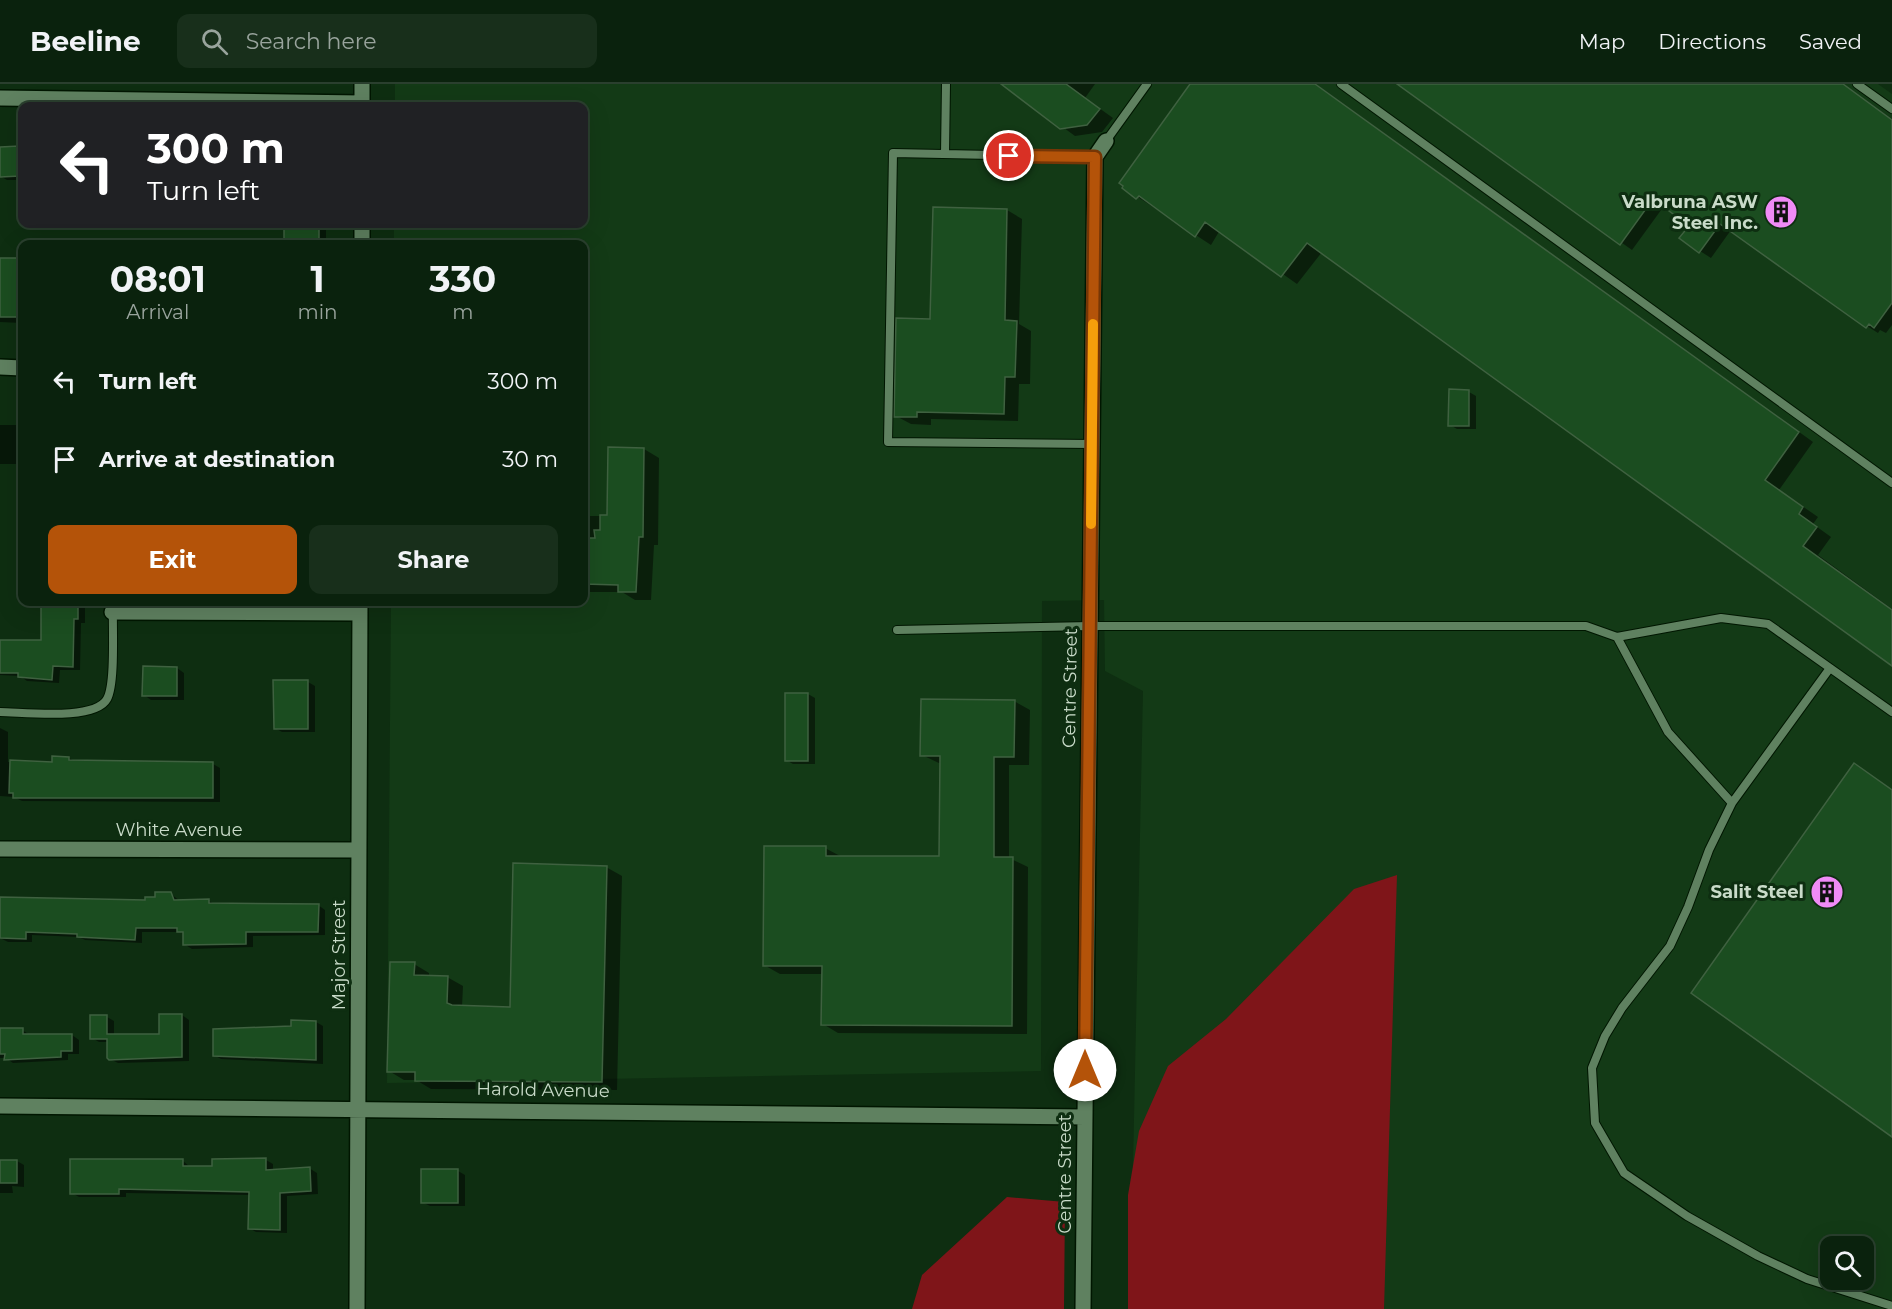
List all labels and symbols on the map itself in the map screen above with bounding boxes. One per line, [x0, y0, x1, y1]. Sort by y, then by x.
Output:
pin [983, 130, 1034, 181]
place label: Valbruna ASW Steel Inc. [1621, 191, 1758, 234]
building icon: Valbruna ASW Steel Inc. [1763, 194, 1799, 230]
street label: Centre Street [1058, 628, 1082, 748]
street label: White Avenue [115, 819, 243, 841]
building icon: Salit Steel [1809, 874, 1845, 910]
place label: Salit Steel [1711, 881, 1804, 903]
street label: Major Street [328, 900, 350, 1010]
position arrow [1053, 1038, 1117, 1102]
street label: Harold Avenue [476, 1078, 610, 1102]
street label: Centre Street [1054, 1114, 1076, 1234]

